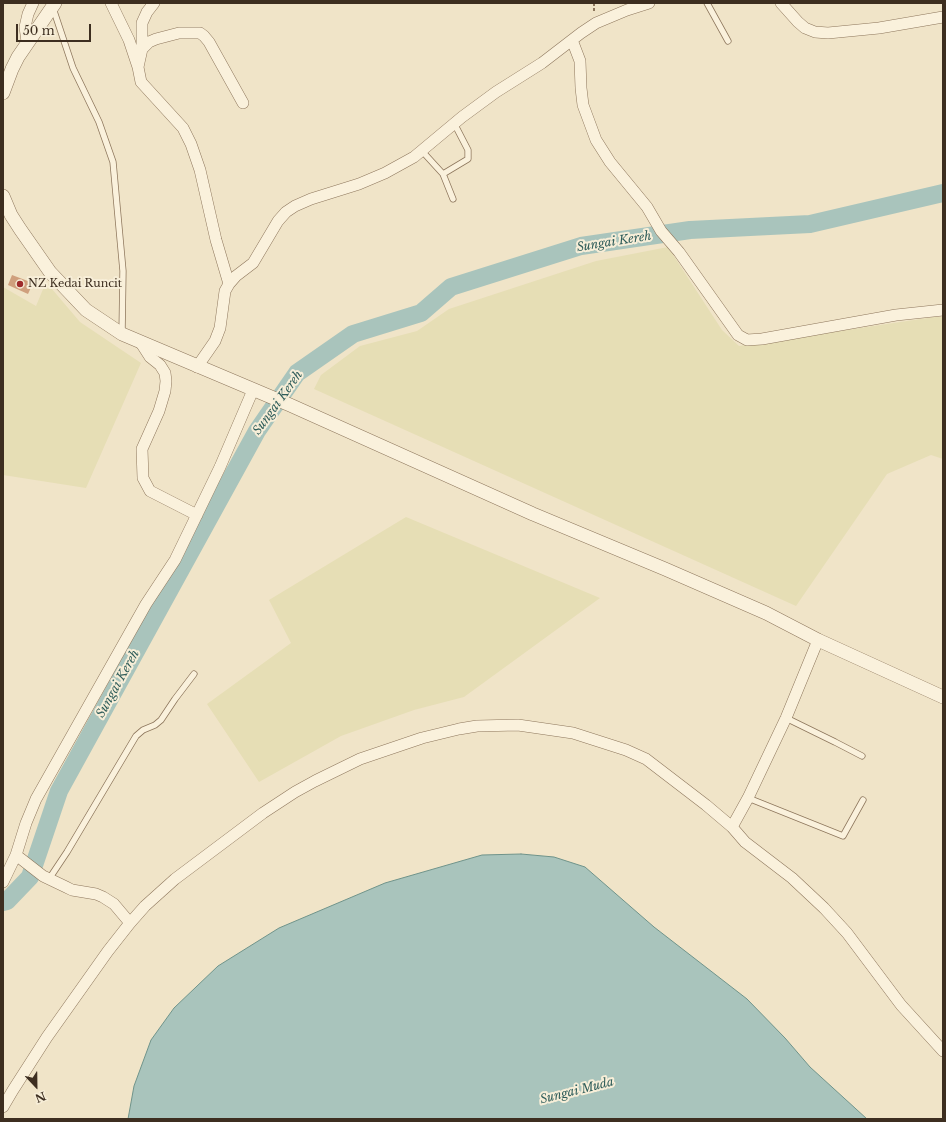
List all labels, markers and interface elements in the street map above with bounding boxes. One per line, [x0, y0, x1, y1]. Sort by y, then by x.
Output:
scale bar [18, 16, 93, 42]
text: 50 m [23, 23, 55, 38]
water label: Sungai Kereh [576, 229, 652, 255]
place label: NZ Kedai Runcit [28, 277, 122, 291]
marker: NZ Kedai Runcit [15, 279, 25, 289]
water label: Sungai Kereh [250, 368, 306, 438]
water label: Sungai Kereh [93, 648, 143, 720]
north arrow [16, 1066, 56, 1106]
water label: Sungai Muda [539, 1075, 615, 1107]
text: N [33, 1089, 48, 1106]

